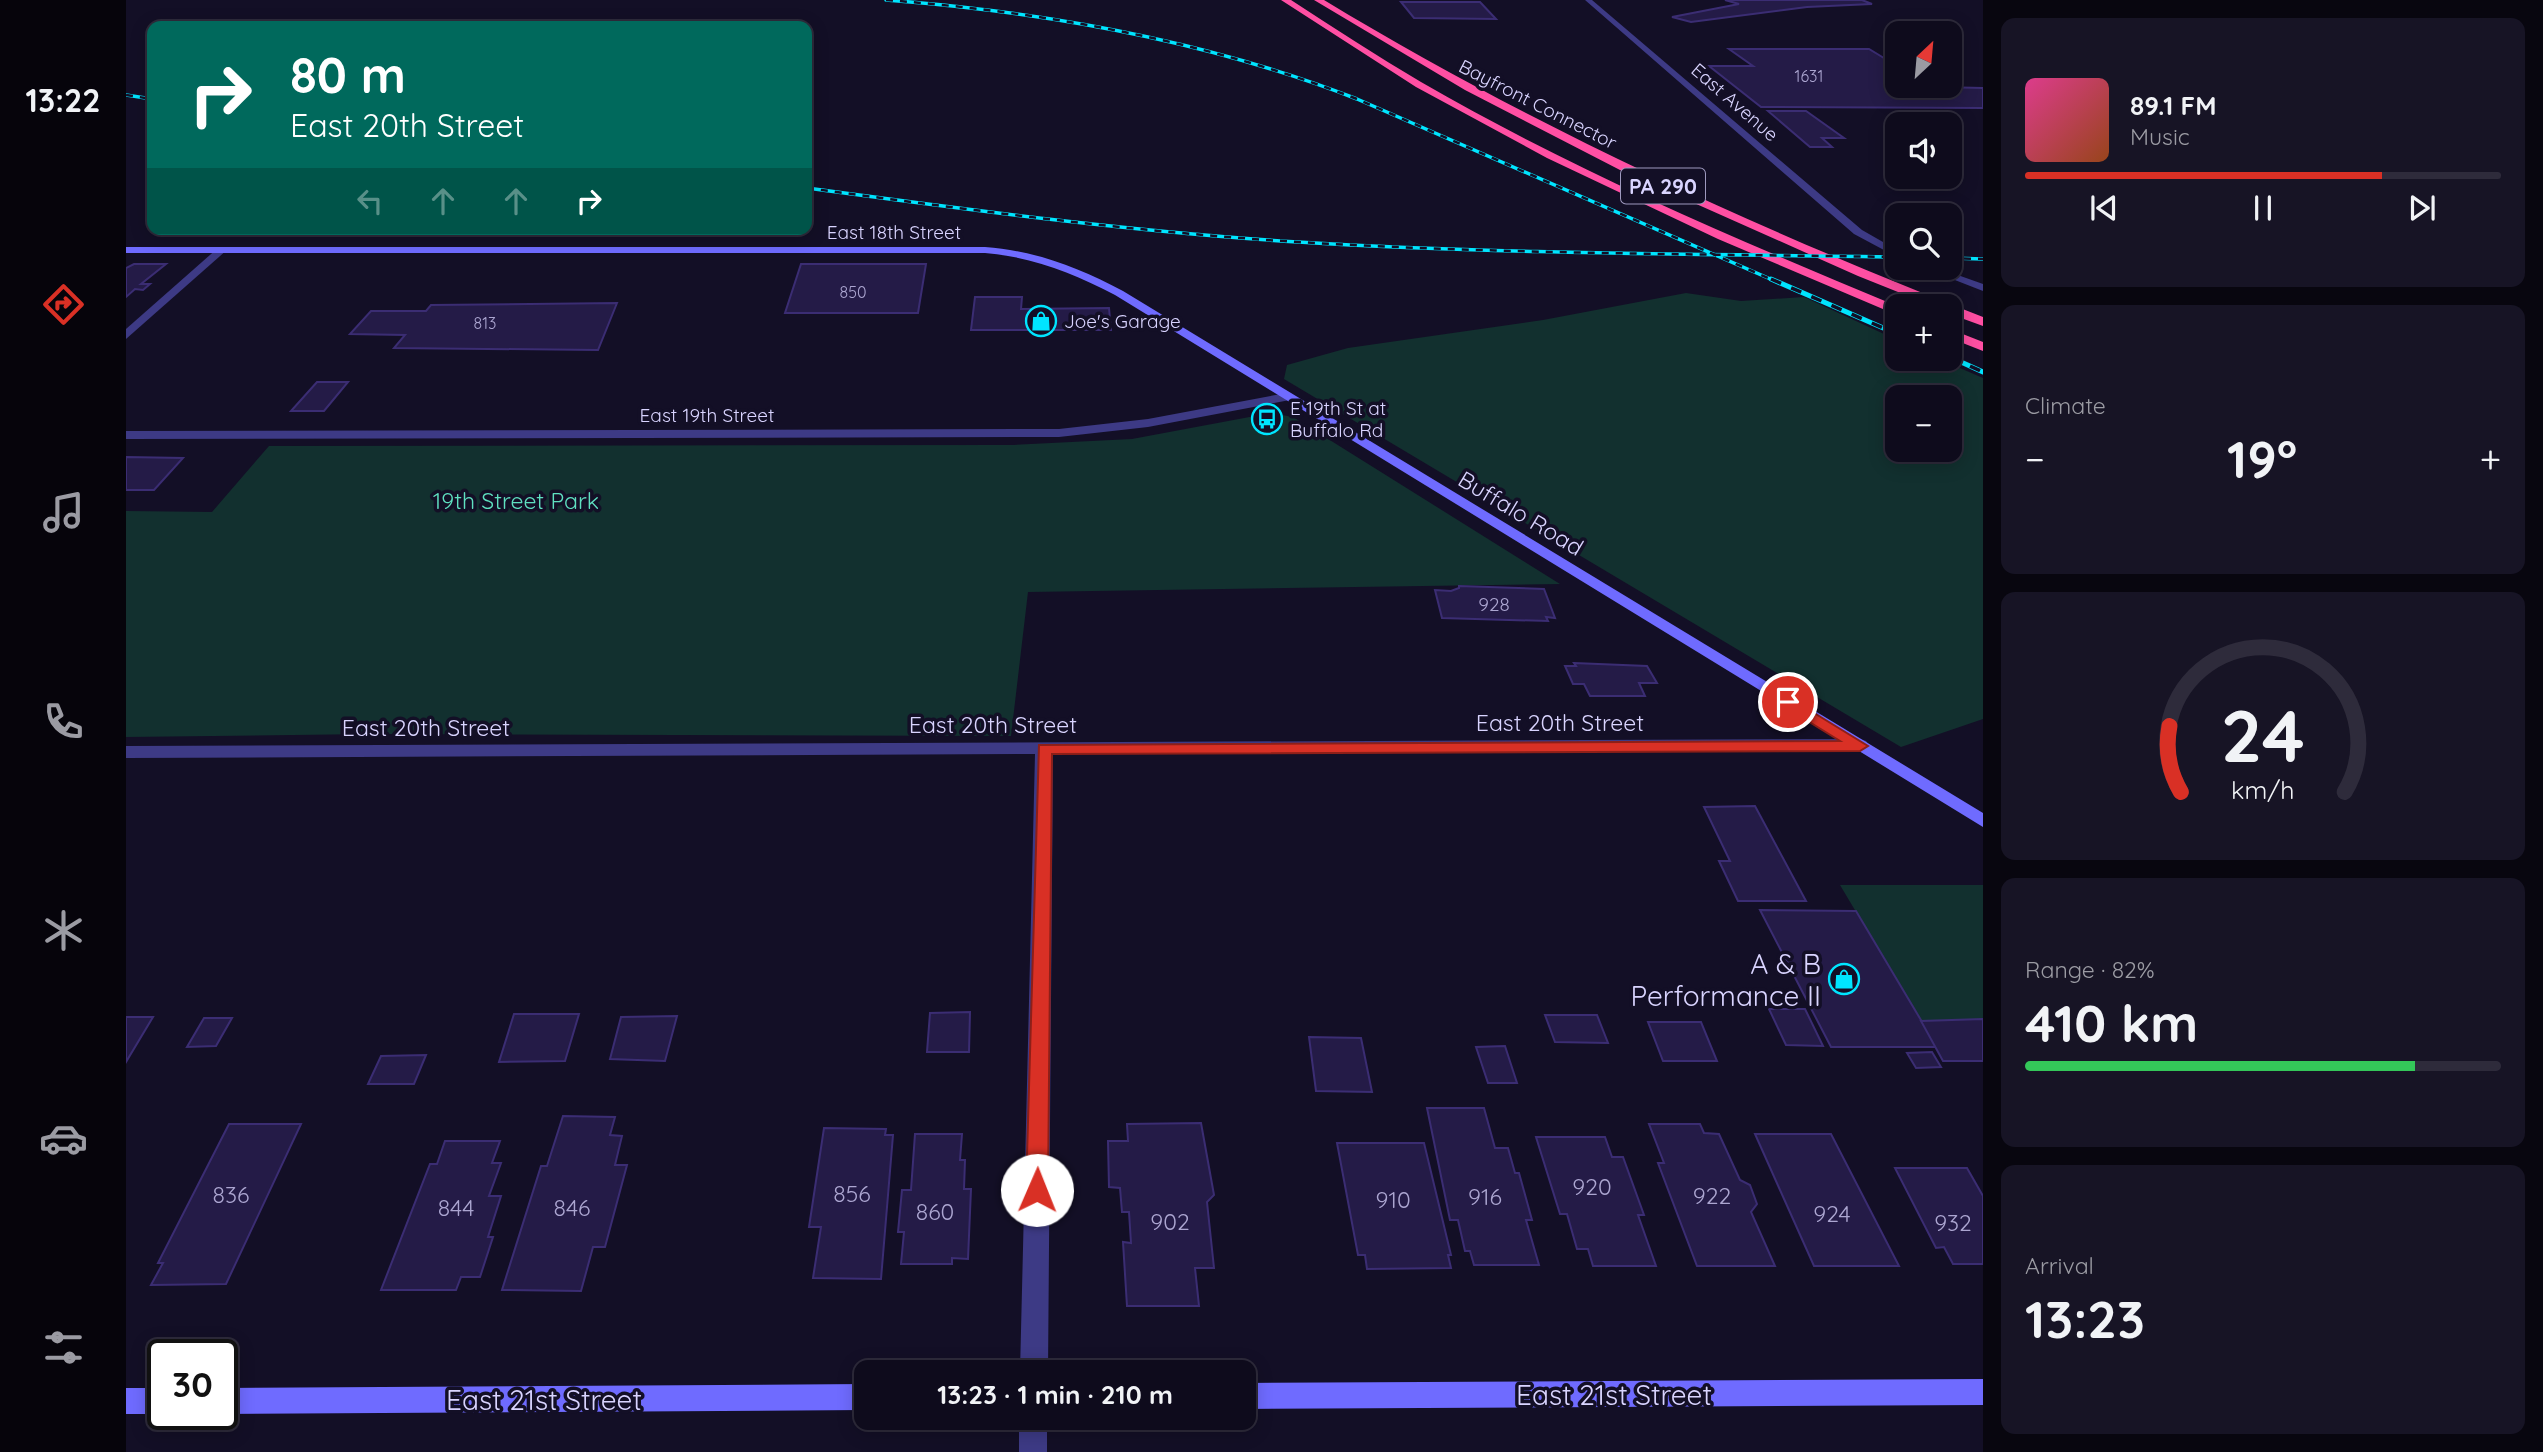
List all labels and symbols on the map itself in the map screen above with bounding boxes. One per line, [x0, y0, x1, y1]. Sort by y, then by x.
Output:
north arrow [1885, 21, 1962, 98]
street label: Bayfront Connector [1455, 54, 1622, 155]
street label: East Avenue [1686, 58, 1784, 146]
house number: 1631 [1795, 66, 1823, 86]
road number: PA 290 [1621, 168, 1705, 204]
street label: East 18th Street [827, 220, 961, 244]
house number: 850 [840, 282, 866, 302]
shop icon: Joe's Garage [1024, 304, 1058, 338]
place label: Joe's Garage [1064, 309, 1181, 333]
house number: 813 [474, 313, 496, 333]
place label: E 19th St at Buffalo Rd [1290, 396, 1386, 442]
bus stop icon: E 19th St at Buffalo Rd [1250, 402, 1284, 436]
street label: East 19th Street [640, 403, 774, 427]
street label: Buffalo Road [1453, 464, 1589, 562]
park label: 19th Street Park [433, 486, 599, 515]
house number: 928 [1478, 592, 1510, 616]
pin [1758, 672, 1818, 732]
street label: East 20th Street [1476, 708, 1644, 737]
street label: East 20th Street [909, 710, 1077, 739]
street label: East 20th Street [342, 713, 510, 742]
place label: A & B Performance II [1631, 946, 1821, 1013]
shop icon: A & B Performance II [1827, 962, 1861, 996]
position arrow [1000, 1153, 1074, 1227]
house number: 920 [1572, 1172, 1612, 1201]
house number: 856 [833, 1179, 871, 1208]
house number: 836 [213, 1180, 249, 1209]
house number: 922 [1693, 1181, 1731, 1210]
house number: 916 [1468, 1182, 1502, 1211]
house number: 910 [1375, 1185, 1411, 1214]
house number: 844 [438, 1193, 474, 1222]
house number: 846 [554, 1193, 590, 1222]
house number: 860 [916, 1197, 954, 1226]
house number: 924 [1813, 1199, 1851, 1228]
house number: 902 [1150, 1207, 1190, 1236]
house number: 932 [1934, 1208, 1972, 1237]
speed limit sign: 30 [147, 1339, 238, 1430]
street label: East 21st Street [1516, 1377, 1712, 1412]
street label: East 21st Street [446, 1382, 642, 1417]

